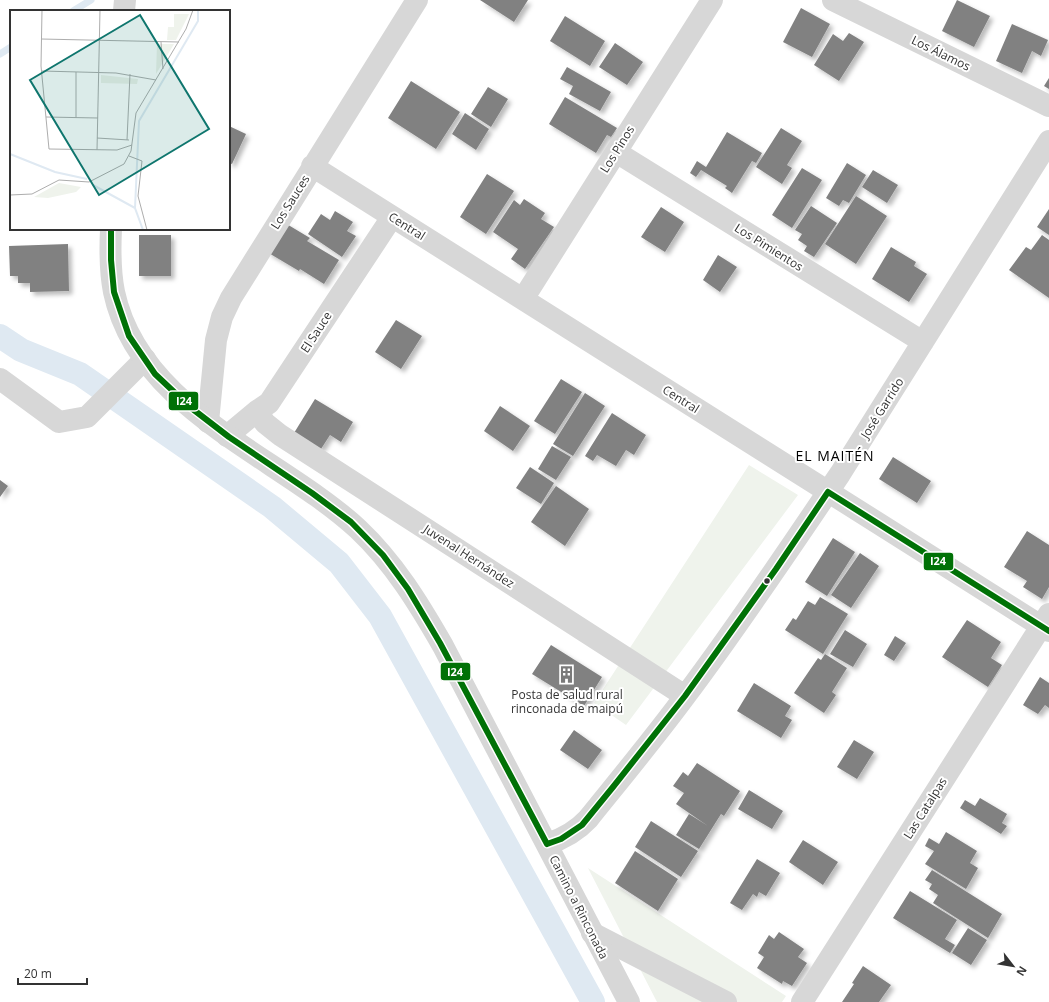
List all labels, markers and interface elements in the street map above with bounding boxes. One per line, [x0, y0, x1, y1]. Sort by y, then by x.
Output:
inset map [10, 10, 230, 230]
street label: Los Álamos [909, 31, 974, 75]
street label: Los Pinos [596, 122, 638, 176]
street label: Los Sauces [267, 171, 314, 232]
street label: Central [385, 208, 429, 244]
street label: Los Pimientos [731, 219, 807, 275]
street label: El Sauce [296, 308, 336, 356]
street label: José Garrido [856, 374, 907, 443]
street label: Central [659, 381, 703, 417]
line badge: I24 [168, 391, 199, 411]
text: I24 [176, 393, 193, 408]
district label: EL MAITÉN [795, 446, 875, 465]
street label: Juvenal Hernández [419, 520, 518, 592]
line badge: I24 [923, 552, 954, 571]
text: I24 [930, 553, 947, 568]
unlabelled marker [762, 576, 772, 586]
line badge: I24 [440, 662, 471, 681]
text: I24 [447, 664, 464, 679]
building icon: Posta de salud rural rinconada de maipú [557, 665, 577, 685]
place label: Posta de salud rural rinconada de maipú [511, 686, 623, 717]
street label: Las Catalpas [899, 774, 951, 842]
street label: Camino a Rinconada [545, 852, 613, 962]
north arrow [993, 946, 1033, 986]
scale bar [18, 960, 87, 986]
text: N [1013, 964, 1031, 979]
text: 20 m [24, 965, 52, 982]

